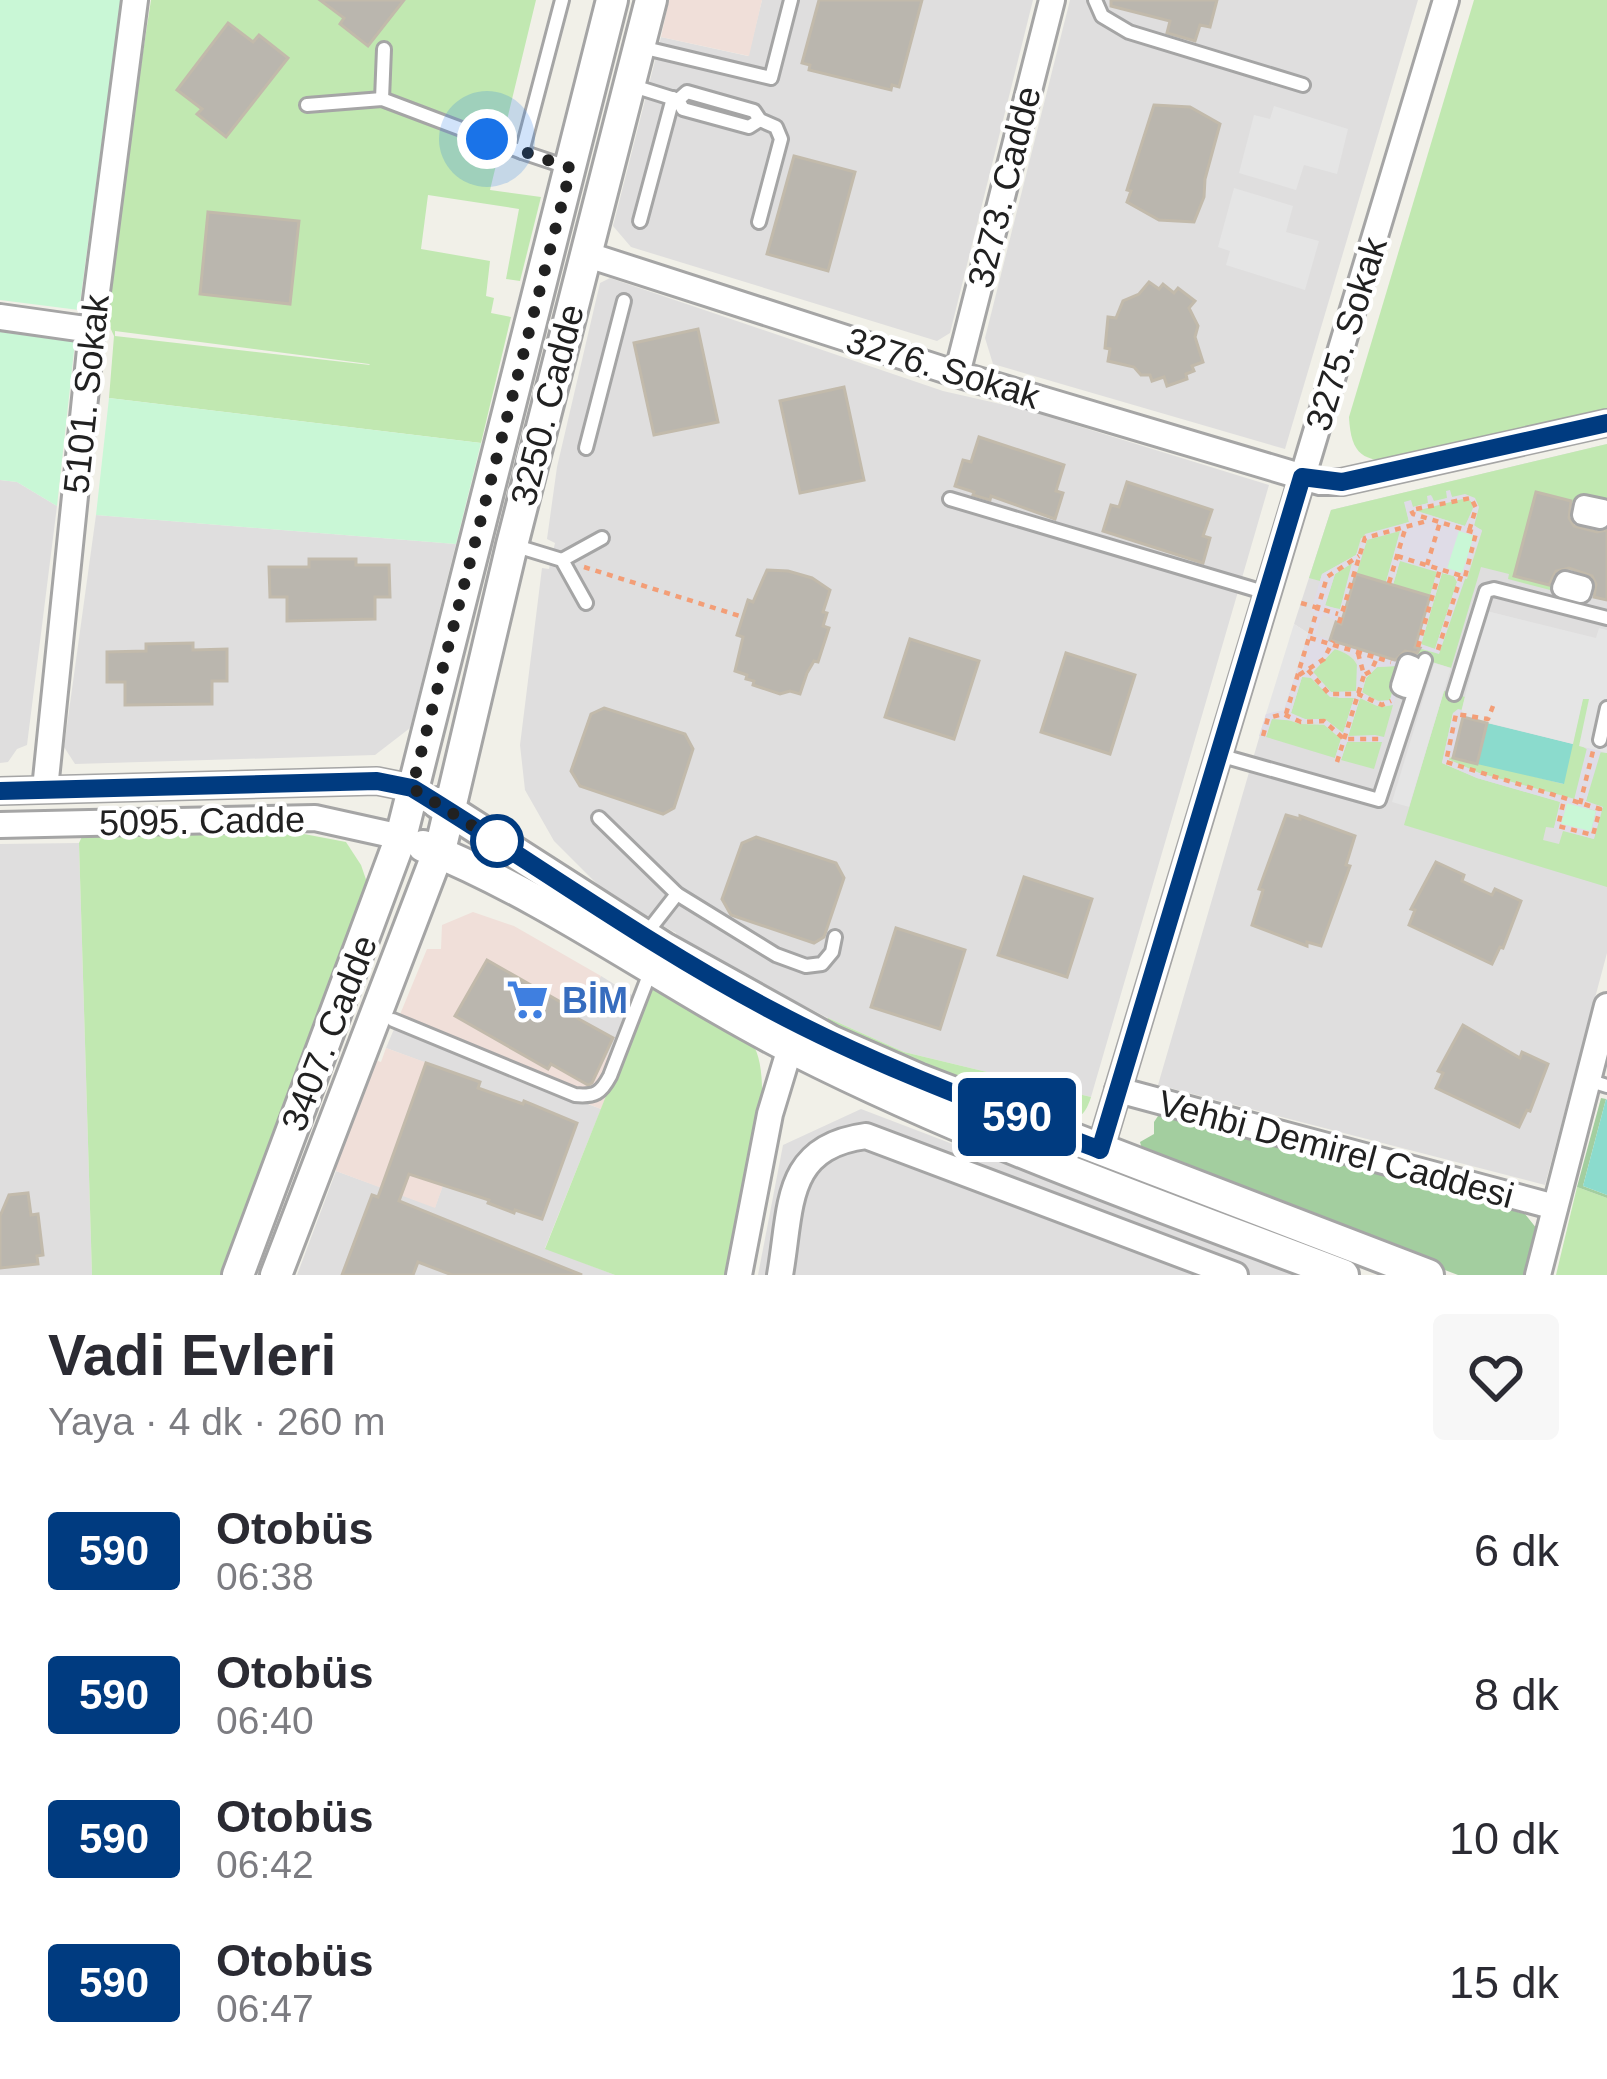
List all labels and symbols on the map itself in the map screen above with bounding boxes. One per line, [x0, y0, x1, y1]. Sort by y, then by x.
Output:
street label: 3273. Cadde [959, 82, 1049, 292]
your location [457, 109, 517, 169]
street label: 3275. Sokak [1297, 231, 1395, 436]
street label: 5101. Sokak [55, 291, 117, 496]
street label: 3250. Cadde [502, 300, 592, 510]
street label: 3276. Sokak [841, 319, 1046, 417]
street label: 5095. Cadde [99, 799, 305, 843]
unlabelled marker [472, 816, 522, 866]
street label: 3407. Cadde [273, 929, 385, 1137]
supermarket icon: BİM [505, 977, 551, 1023]
place label: BİM [562, 980, 628, 1021]
line badge: 590 [948, 1078, 1086, 1156]
street label: Vehbi Demirel Caddesi [1154, 1082, 1518, 1216]

